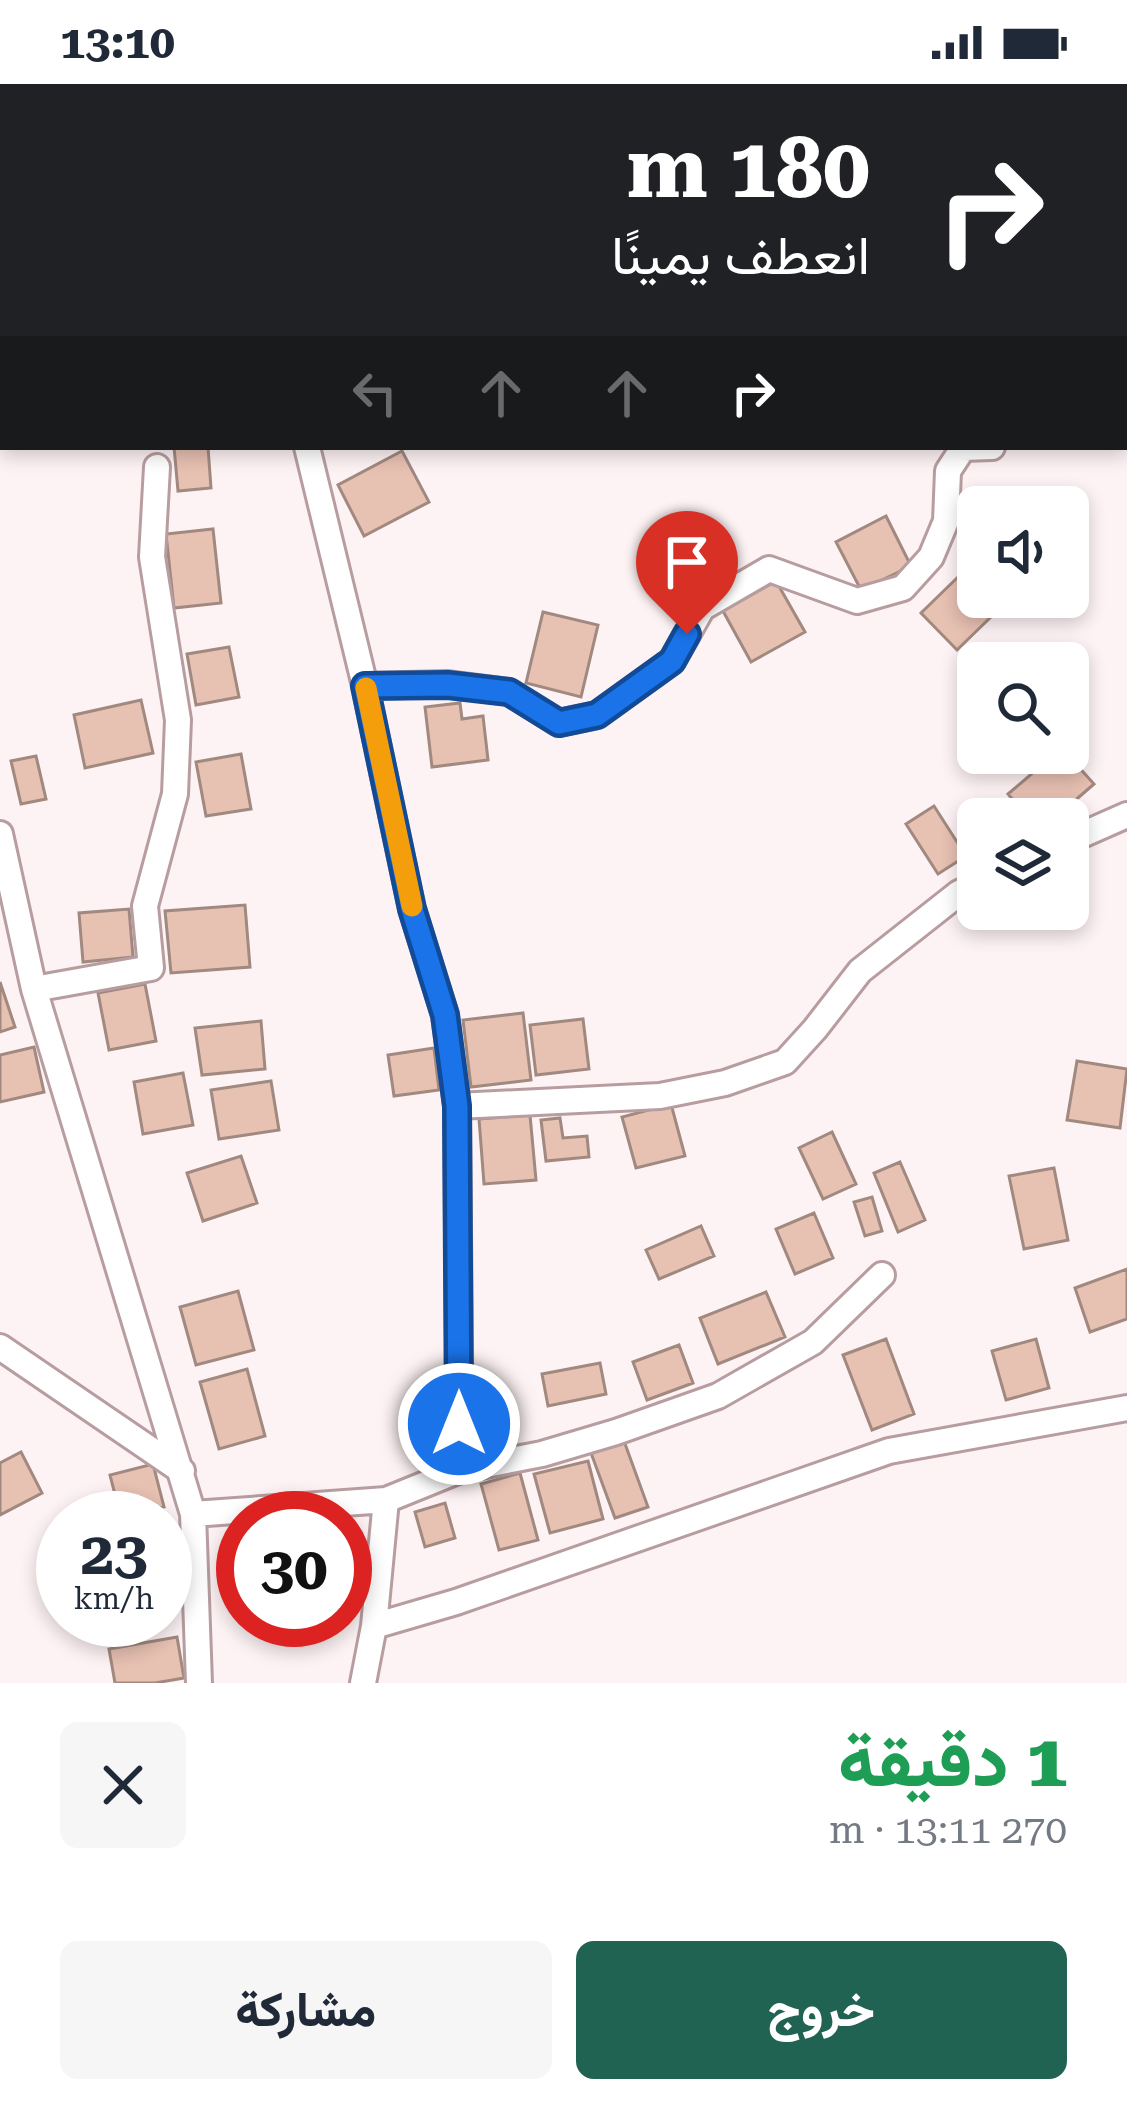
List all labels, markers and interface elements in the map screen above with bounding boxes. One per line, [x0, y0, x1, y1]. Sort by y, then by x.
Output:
text: 13:10 [60, 16, 175, 69]
text: 180 m [627, 119, 870, 217]
icon: right [912, 132, 1068, 288]
text: انعطف يمينًا [611, 224, 870, 287]
icon: left [342, 360, 408, 426]
icon: ahead [468, 360, 534, 426]
icon: ahead [594, 360, 660, 426]
icon: right [720, 360, 786, 426]
map controls [957, 486, 1089, 930]
button: sound [957, 486, 1089, 618]
pin [636, 511, 738, 634]
icon: arrive [654, 529, 720, 595]
button: search [957, 642, 1089, 774]
button: layers [957, 798, 1089, 930]
position arrow [396, 1361, 522, 1487]
speed limit sign: 30 [216, 1491, 372, 1647]
text: 23 [80, 1518, 148, 1589]
text: km/h [74, 1581, 154, 1616]
text: 1 دقيقة [838, 1719, 1067, 1804]
button: close [60, 1722, 186, 1848]
text: 270 m · 13:11 [829, 1807, 1067, 1853]
button: مشاركة [60, 1941, 552, 2079]
button: خروج [576, 1941, 1067, 2079]

